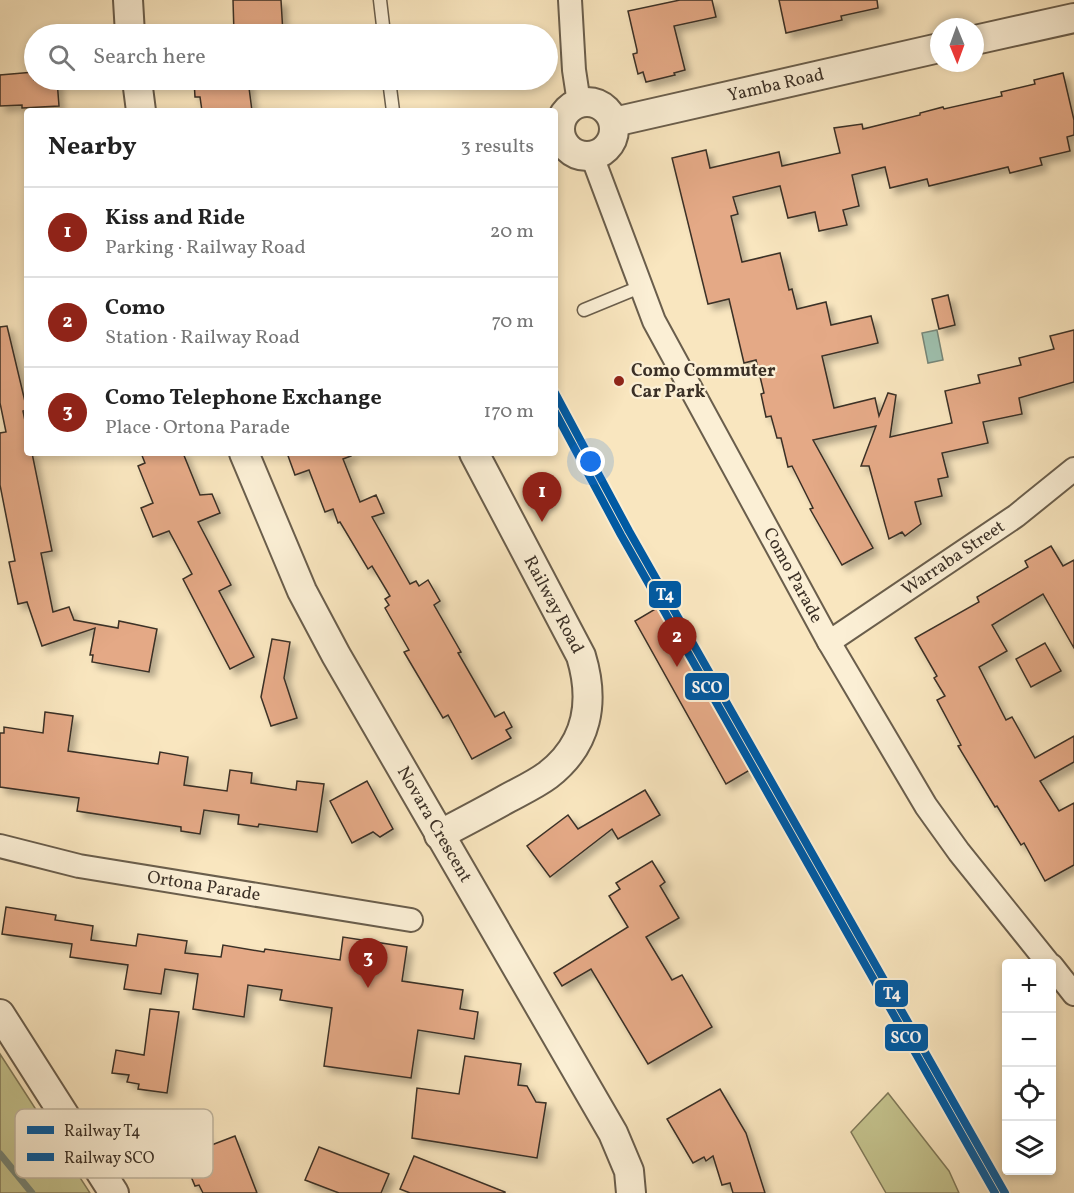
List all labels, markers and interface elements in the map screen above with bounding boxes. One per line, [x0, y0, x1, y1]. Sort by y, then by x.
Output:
north arrow [930, 18, 984, 72]
search box [24, 24, 558, 90]
icon: search [45, 41, 78, 74]
text: Search here [93, 42, 206, 73]
street label: Yamba Road [725, 62, 826, 108]
text: Nearby [48, 129, 137, 165]
text: 3 results [460, 133, 534, 161]
text: Kiss and Ride [105, 203, 245, 234]
text: 1 [63, 218, 72, 246]
text: 20 m [490, 218, 534, 246]
text: Parking · Railway Road [105, 234, 306, 262]
text: Como [105, 293, 165, 324]
text: 2 [62, 308, 73, 336]
text: 70 m [491, 308, 534, 336]
text: Station · Railway Road [105, 324, 300, 352]
place label: Como Commuter Car Park [631, 359, 776, 405]
marker: Como Commuter Car Park [612, 374, 626, 388]
text: Como Telephone Exchange [105, 383, 382, 414]
text: 3 [62, 398, 73, 426]
text: 170 m [484, 398, 534, 426]
text: Place · Ortona Parade [105, 414, 290, 442]
your location [576, 447, 605, 476]
pin: 1 [522, 472, 562, 522]
street label: Warraba Street [897, 514, 1010, 602]
street label: Como Parade [757, 523, 829, 628]
street label: Railway Road [517, 552, 589, 658]
line badge: T4 [648, 580, 682, 609]
text: T4 [656, 585, 675, 607]
pin: 2 [658, 618, 696, 667]
line badge: SCO [684, 672, 730, 701]
text: SCO [691, 678, 723, 700]
street label: Novara Crescent [391, 762, 478, 887]
street label: Ortona Parade [145, 865, 262, 908]
pin: 3 [348, 938, 388, 988]
map controls [1002, 959, 1056, 1175]
button: + [1002, 959, 1056, 1013]
line badge: T4 [874, 979, 909, 1008]
text: T4 [883, 984, 902, 1006]
button: − [1002, 1013, 1056, 1067]
line badge: SCO [884, 1023, 929, 1052]
text: SCO [890, 1028, 922, 1050]
button: locate [1002, 1067, 1056, 1121]
legend [15, 1109, 213, 1178]
text: Railway T4 [64, 1121, 141, 1143]
button: layers [1002, 1121, 1056, 1175]
text: Railway SCO [64, 1148, 155, 1170]

